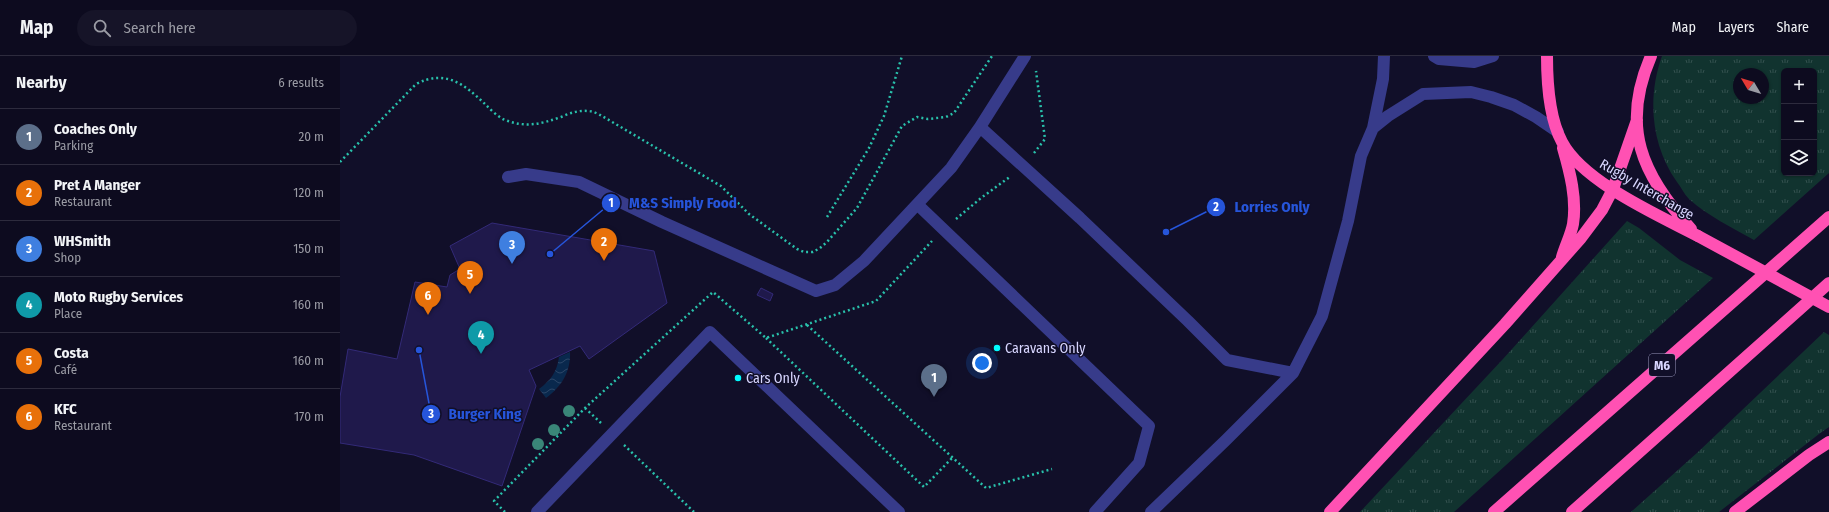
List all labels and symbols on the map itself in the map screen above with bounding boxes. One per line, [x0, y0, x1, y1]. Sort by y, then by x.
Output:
north arrow [1733, 68, 1769, 104]
street label: Rugby Interchange [1597, 156, 1697, 223]
callout: M&S Simply Food [601, 190, 745, 217]
callout: Lorries Only [1206, 193, 1318, 220]
text: M&S Simply Food [629, 194, 737, 212]
text: 1 [608, 196, 614, 210]
text: Lorries Only [1234, 198, 1310, 216]
text: 2 [1212, 200, 1219, 214]
pin: 2 [591, 228, 617, 261]
pin: 3 [499, 231, 525, 264]
pin: 5 [457, 261, 483, 294]
pin: 6 [415, 282, 441, 315]
pin: 4 [468, 321, 494, 354]
place label: Caravans Only [1005, 340, 1086, 357]
marker: Caravans Only [992, 343, 1002, 353]
your location [972, 353, 992, 373]
road number: M6 [1649, 354, 1675, 376]
pin: 1 [921, 364, 947, 397]
place label: Cars Only [746, 370, 801, 387]
marker: Cars Only [733, 373, 743, 383]
callout: Burger King [421, 401, 530, 428]
text: Burger King [449, 405, 522, 423]
text: 3 [427, 407, 434, 421]

